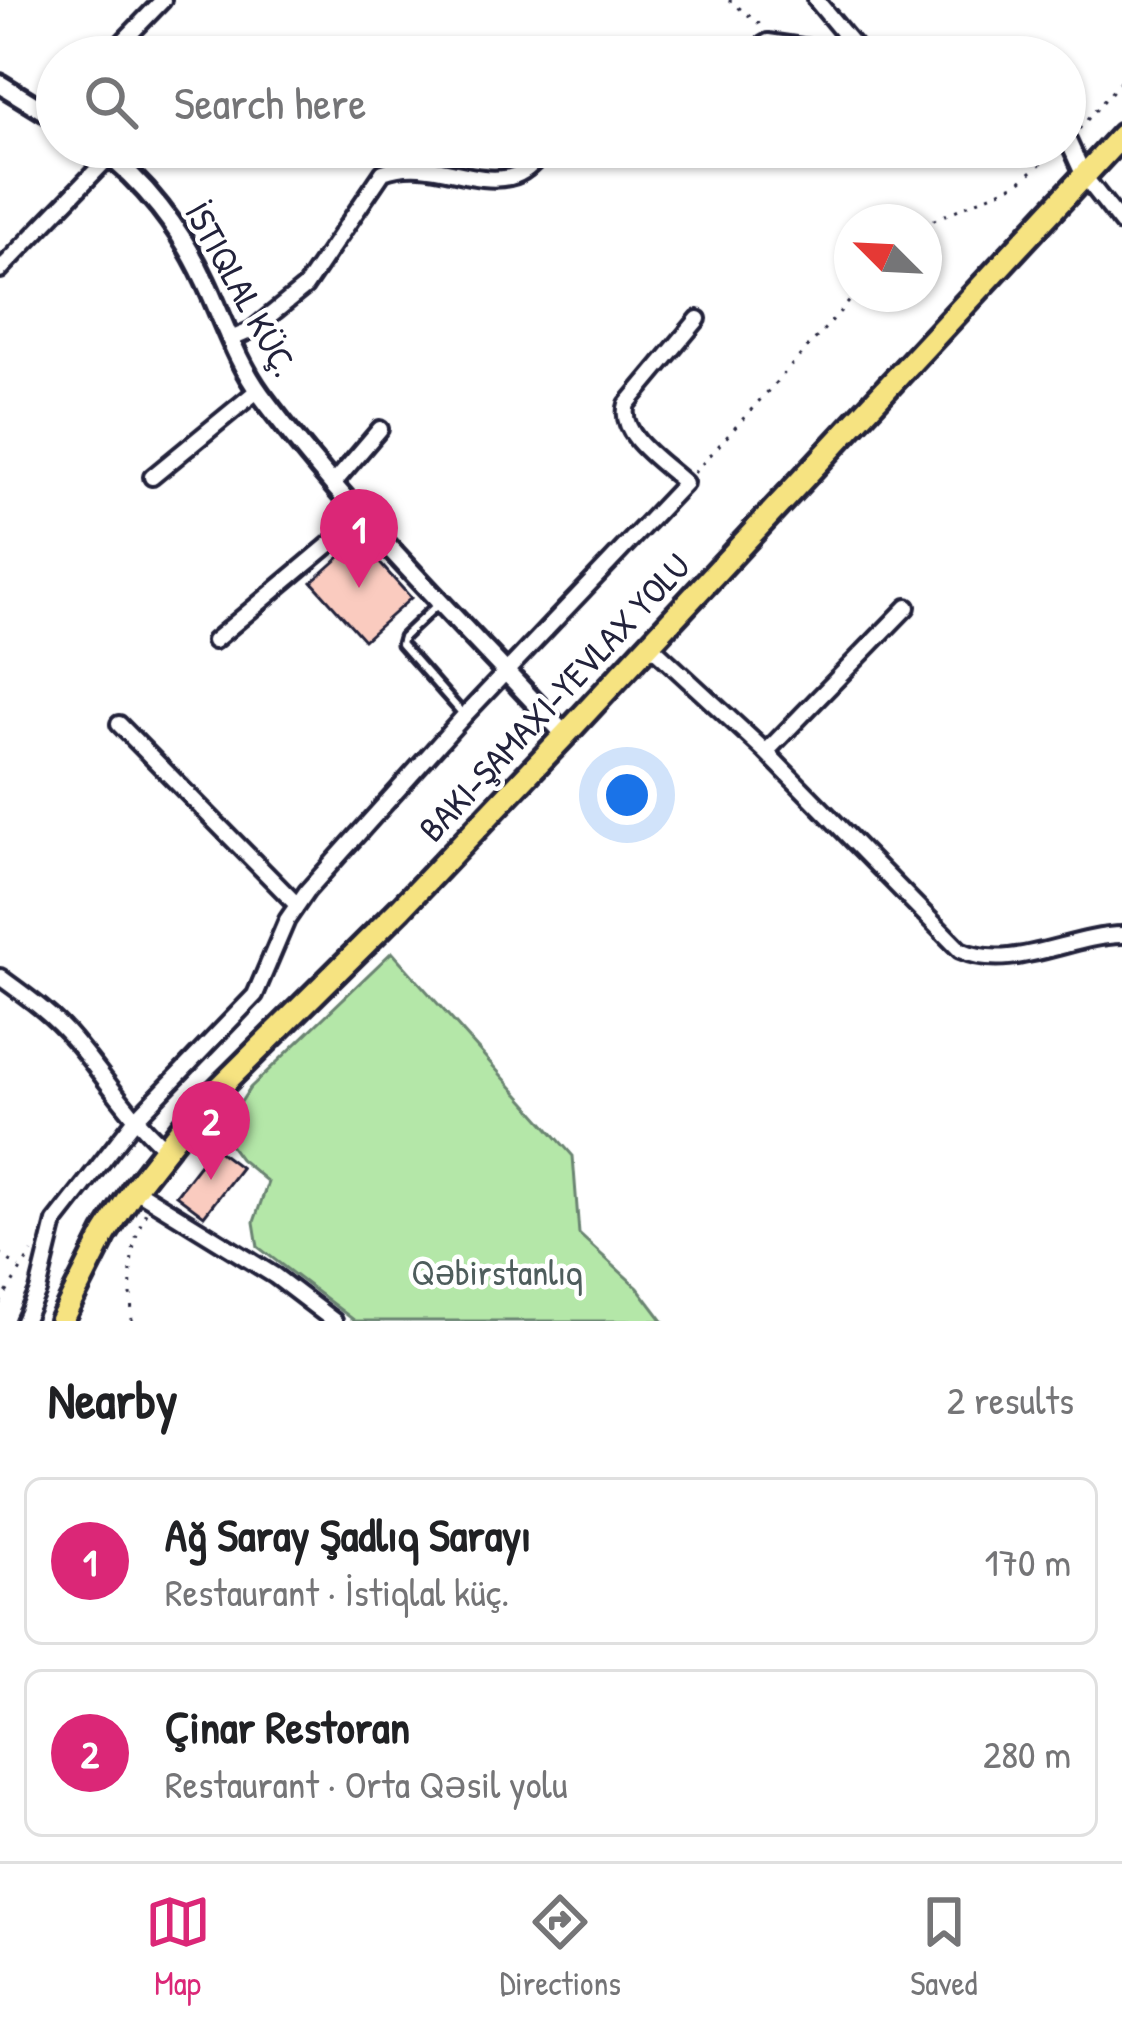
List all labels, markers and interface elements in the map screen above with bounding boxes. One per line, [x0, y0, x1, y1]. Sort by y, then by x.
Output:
search box [36, 36, 1086, 168]
icon: search [78, 69, 144, 135]
text: Search here [174, 72, 366, 133]
street label: İSTIQLAL KÜÇ. [174, 193, 311, 385]
north arrow [834, 204, 942, 312]
pin: 1 [320, 489, 398, 588]
street label: BAKI-ŞAMAXI-YEVLAX YOLU [407, 542, 700, 851]
your location [597, 765, 657, 825]
pin: 2 [172, 1081, 250, 1180]
park label: Qəbirstanlıq [411, 1247, 583, 1296]
text: Nearby [48, 1365, 178, 1434]
text: 2 results [947, 1373, 1074, 1426]
text: Ağ Saray Şadlıq Sarayı [165, 1504, 531, 1565]
text: 1 [83, 1535, 97, 1588]
text: 170 m [985, 1535, 1071, 1588]
text: Restaurant · İstiqlal küç. [165, 1565, 509, 1618]
text: Çinar Restoran [165, 1696, 410, 1757]
text: 2 [81, 1727, 99, 1780]
text: 280 m [983, 1727, 1071, 1780]
text: Restaurant · Orta Qəsil yolu [165, 1757, 568, 1810]
tab: Map [145, 1889, 211, 2005]
tab: Directions [500, 1889, 621, 2005]
tab: Saved [910, 1889, 977, 2005]

